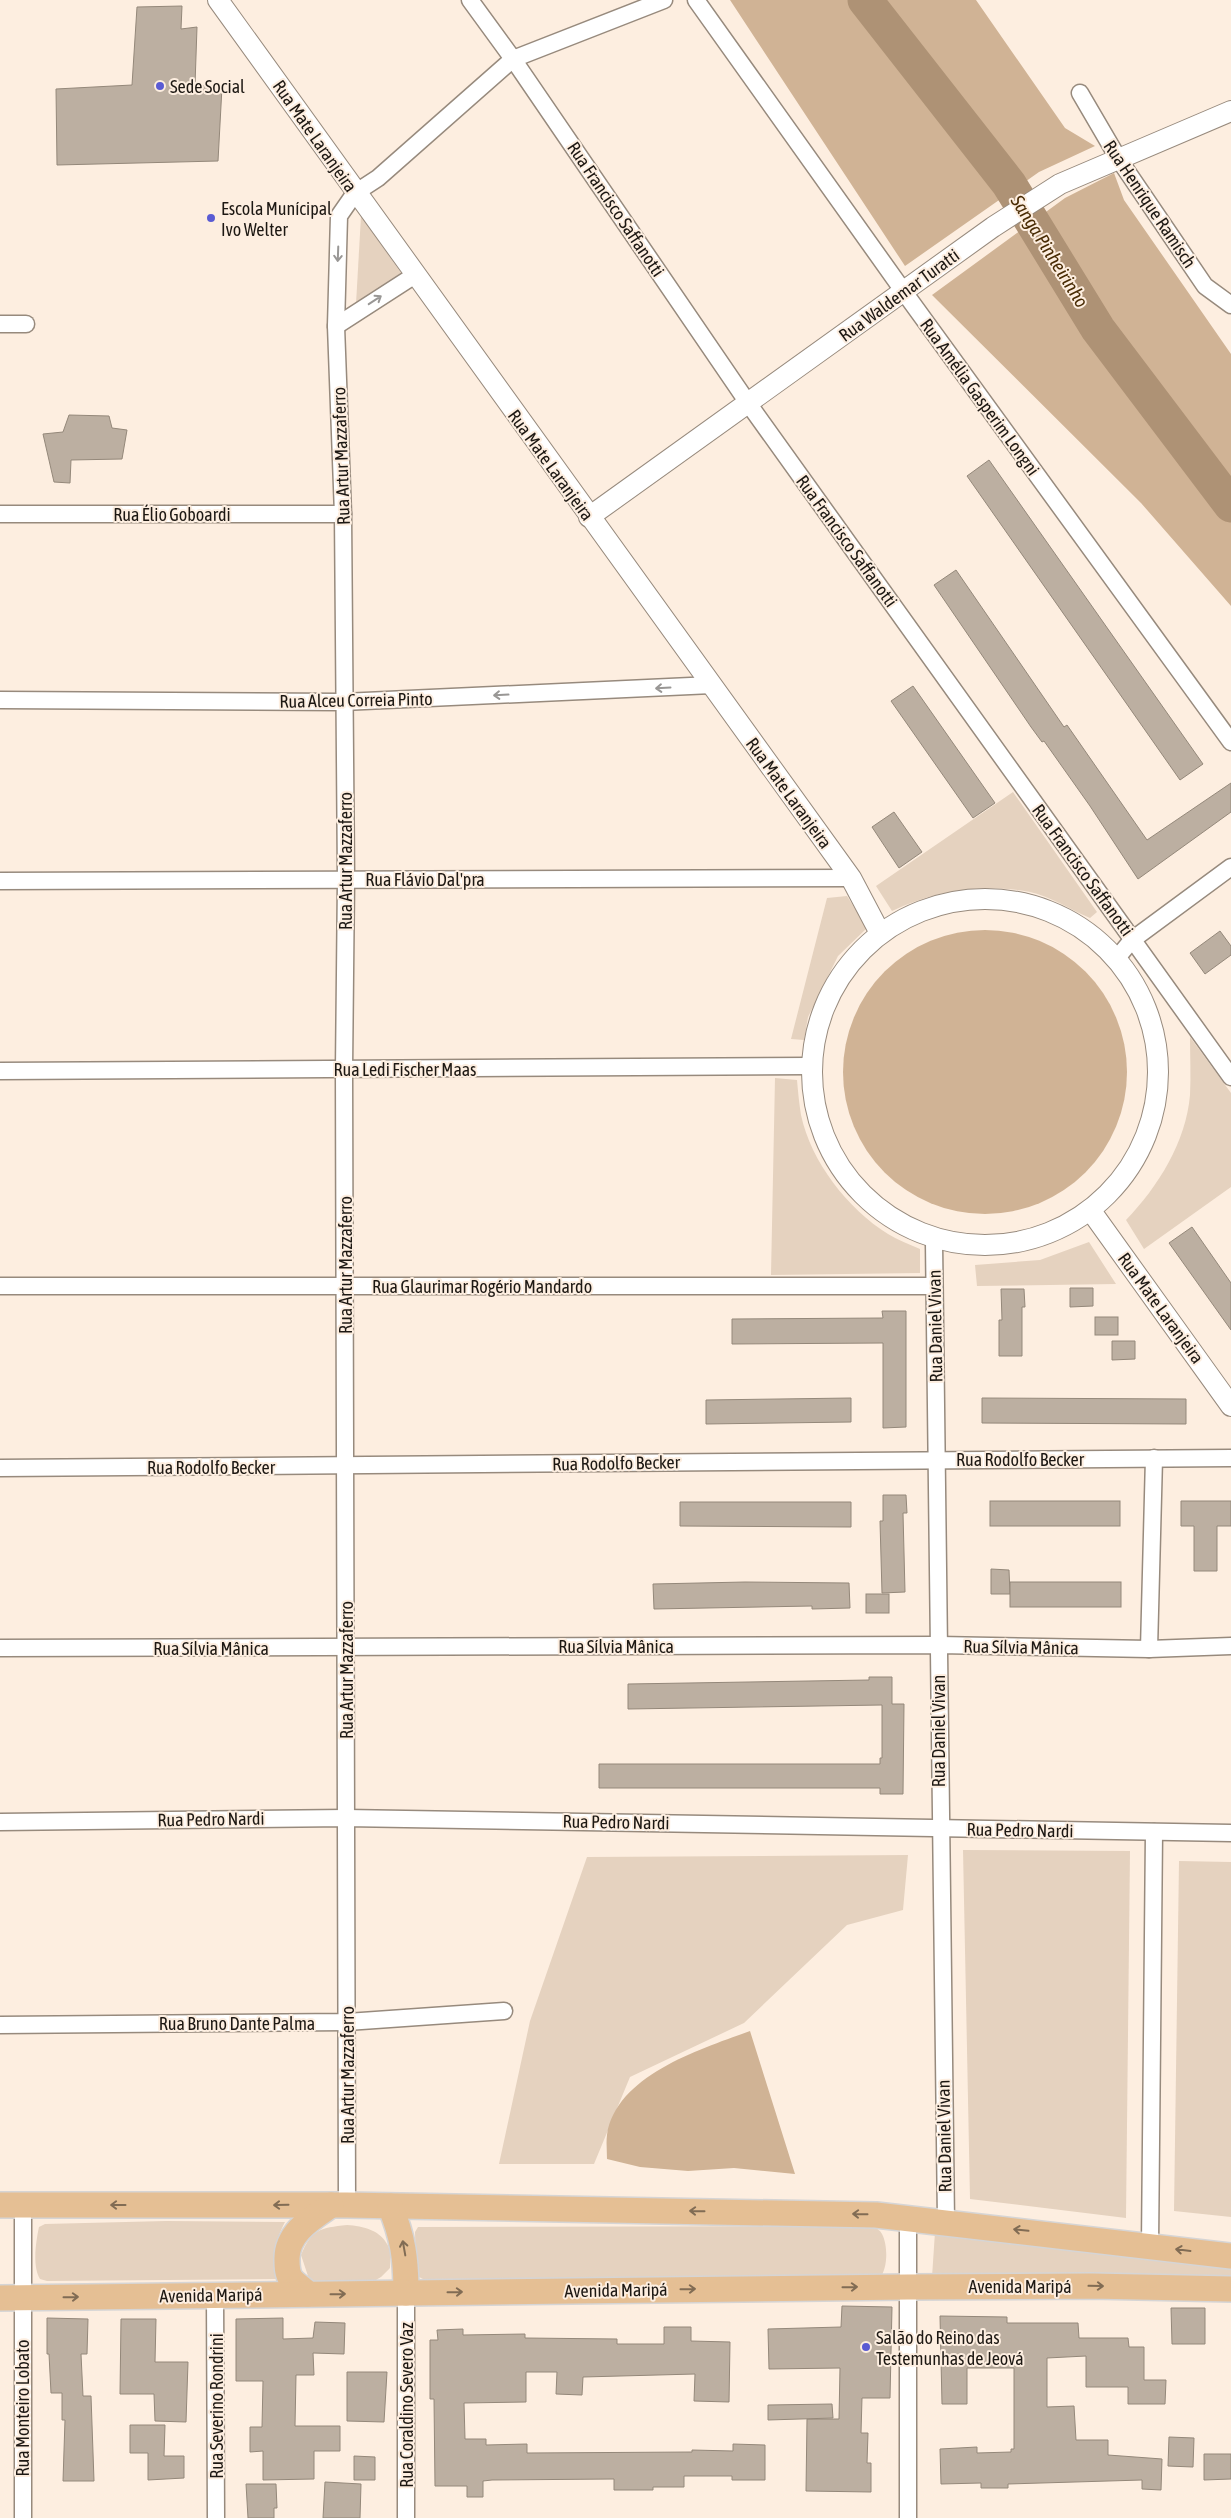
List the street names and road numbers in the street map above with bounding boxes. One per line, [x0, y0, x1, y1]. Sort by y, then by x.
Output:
street label: Rua Mate Laranjeira [269, 76, 361, 196]
street label: Rua Henrique Ramisch [1100, 136, 1200, 272]
street label: Rua Francisco Saffanotti [563, 138, 669, 280]
street label: Rua Waldemar Turatti [835, 244, 963, 346]
street label: Rua Amélia Gasperim Longni [916, 314, 1044, 480]
street label: Rua Artur Mazzaferro [328, 387, 354, 525]
street label: Rua Mate Laranjeira [504, 406, 598, 524]
street label: Rua Francisco Saffanotti [792, 471, 902, 611]
street label: Rua Élio Goboardi [113, 504, 231, 525]
street label: Rua Alceu Correia Pinto [279, 688, 433, 712]
street label: Rua Mate Laranjeira [742, 734, 836, 852]
street label: Rua Artur Mazzaferro [335, 792, 356, 930]
street label: Rua Francisco Saffanotti [1028, 800, 1138, 940]
street label: Rua Flávio Dal'pra [365, 869, 485, 890]
street label: Rua Ledi Fischer Maas [334, 1059, 476, 1080]
street label: Rua Artur Mazzaferro [335, 1196, 356, 1334]
street label: Rua Mate Laranjeira [1114, 1249, 1208, 1367]
street label: Rua Daniel Vivan [924, 1270, 946, 1382]
street label: Rua Glaurimar Rogério Mandardo [372, 1276, 592, 1297]
street label: Rua Rodolfo Becker [956, 1449, 1085, 1470]
street label: Rua Rodolfo Becker [552, 1451, 681, 1475]
street label: Rua Rodolfo Becker [147, 1457, 276, 1478]
street label: Rua Artur Mazzaferro [336, 1601, 357, 1739]
street label: Rua Sílvia Mânica [963, 1635, 1079, 1659]
street label: Rua Sílvia Mânica [558, 1636, 674, 1657]
street label: Rua Sílvia Mânica [153, 1638, 269, 1659]
street label: Rua Daniel Vivan [928, 1675, 949, 1787]
street label: Rua Pedro Nardi [157, 1808, 265, 1830]
street label: Rua Pedro Nardi [562, 1811, 670, 1833]
street label: Rua Pedro Nardi [966, 1819, 1074, 1841]
street label: Rua Artur Mazzaferro [337, 2006, 358, 2144]
street label: Rua Bruno Dante Palma [159, 2013, 315, 2034]
street label: Rua Daniel Vivan [933, 2080, 955, 2192]
street label: Avenida Maripá [968, 2276, 1072, 2297]
street label: Avenida Maripá [564, 2279, 668, 2301]
street label: Avenida Maripá [159, 2284, 263, 2306]
street label: Rua Coraldino Severo Vaz [396, 2322, 417, 2488]
street label: Rua Severino Rondrini [206, 2333, 227, 2479]
street label: Rua Monteiro Lobato [12, 2339, 33, 2477]

